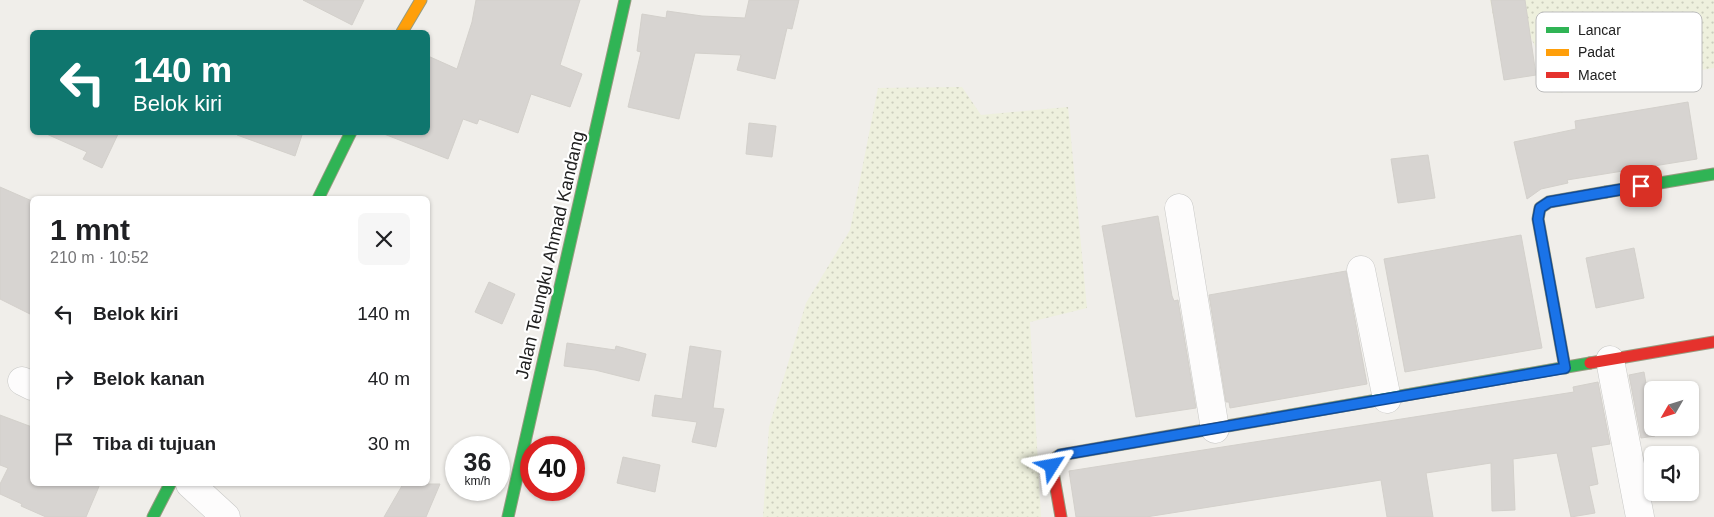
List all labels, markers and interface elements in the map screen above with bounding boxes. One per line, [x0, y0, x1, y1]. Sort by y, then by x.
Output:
legend [1536, 12, 1702, 92]
text: Lancar [1578, 22, 1621, 38]
text: Padat [1578, 44, 1615, 60]
icon: left [50, 50, 115, 115]
text: 140 m [133, 50, 232, 89]
text: Macet [1578, 67, 1616, 83]
text: Belok kiri [133, 91, 222, 116]
street label: Jalan Teungku Ahmad Kandang [512, 129, 588, 381]
pin [1620, 165, 1662, 207]
icon: arrive [1627, 172, 1655, 200]
text: 1 mnt [50, 213, 130, 246]
button: close [358, 213, 410, 265]
text: 210 m · 10:52 [50, 249, 149, 266]
icon: left [50, 300, 78, 328]
text: Belok kiri [93, 303, 179, 324]
text: 140 m [357, 303, 410, 324]
icon: right [50, 365, 78, 393]
text: Belok kanan [93, 368, 205, 389]
text: 40 m [368, 368, 410, 389]
north arrow [1644, 381, 1699, 436]
map controls [1644, 381, 1699, 501]
icon: arrive [50, 430, 78, 458]
text: Tiba di tujuan [93, 433, 216, 454]
text: 30 m [368, 433, 410, 454]
speed limit sign: 40 [520, 436, 585, 501]
position arrow [1025, 439, 1077, 491]
button: sound [1644, 446, 1699, 501]
text: 36 [464, 448, 491, 476]
text: km/h [464, 474, 491, 488]

